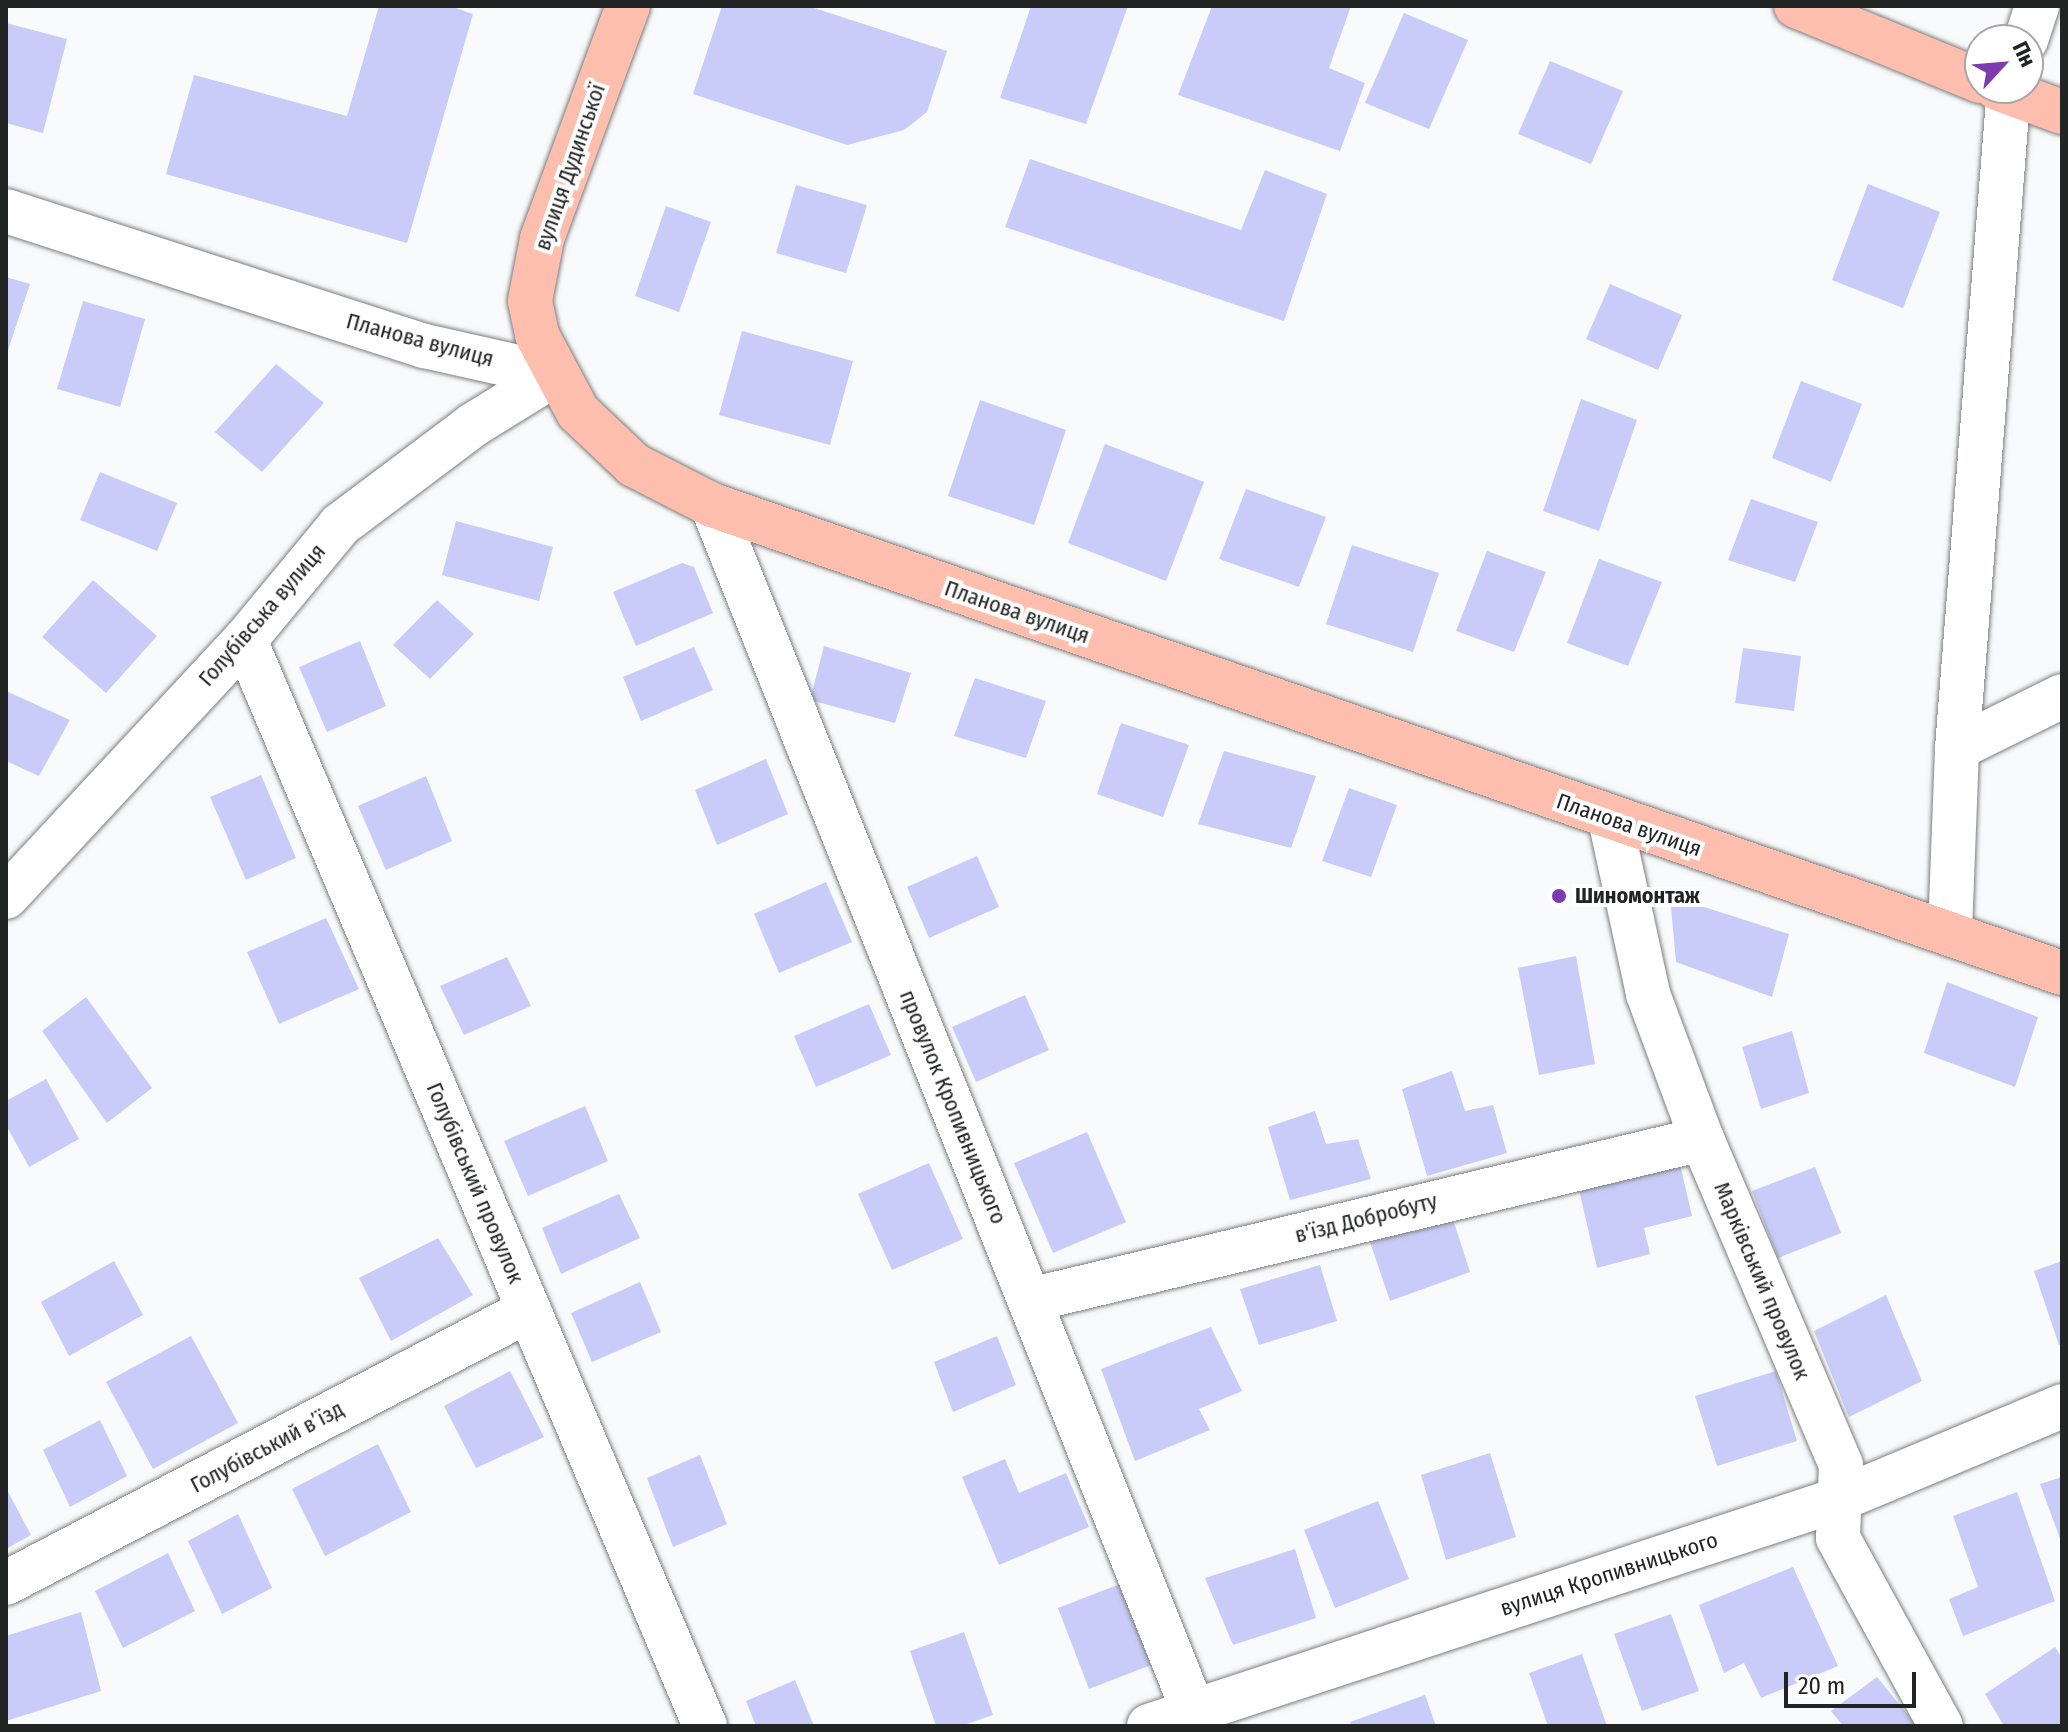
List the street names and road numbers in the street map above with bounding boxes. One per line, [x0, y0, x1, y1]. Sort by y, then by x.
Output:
street label: вулиця Дудинської [529, 80, 611, 254]
street label: Планова вулиця [343, 308, 497, 372]
street label: Голубівська вулиця [193, 538, 331, 692]
street label: Планова вулиця [941, 575, 1093, 649]
street label: Планова вулиця [1553, 788, 1705, 862]
street label: провулок Кропивницького [894, 986, 1012, 1228]
street label: Голубівський провулок [421, 1079, 529, 1287]
street label: Марківський провулок [1708, 1178, 1816, 1384]
street label: в'їзд Добробуту [1292, 1188, 1440, 1248]
street label: Голубівський в’їзд [186, 1396, 348, 1498]
street label: вулиця Кропивницького [1497, 1526, 1721, 1622]

